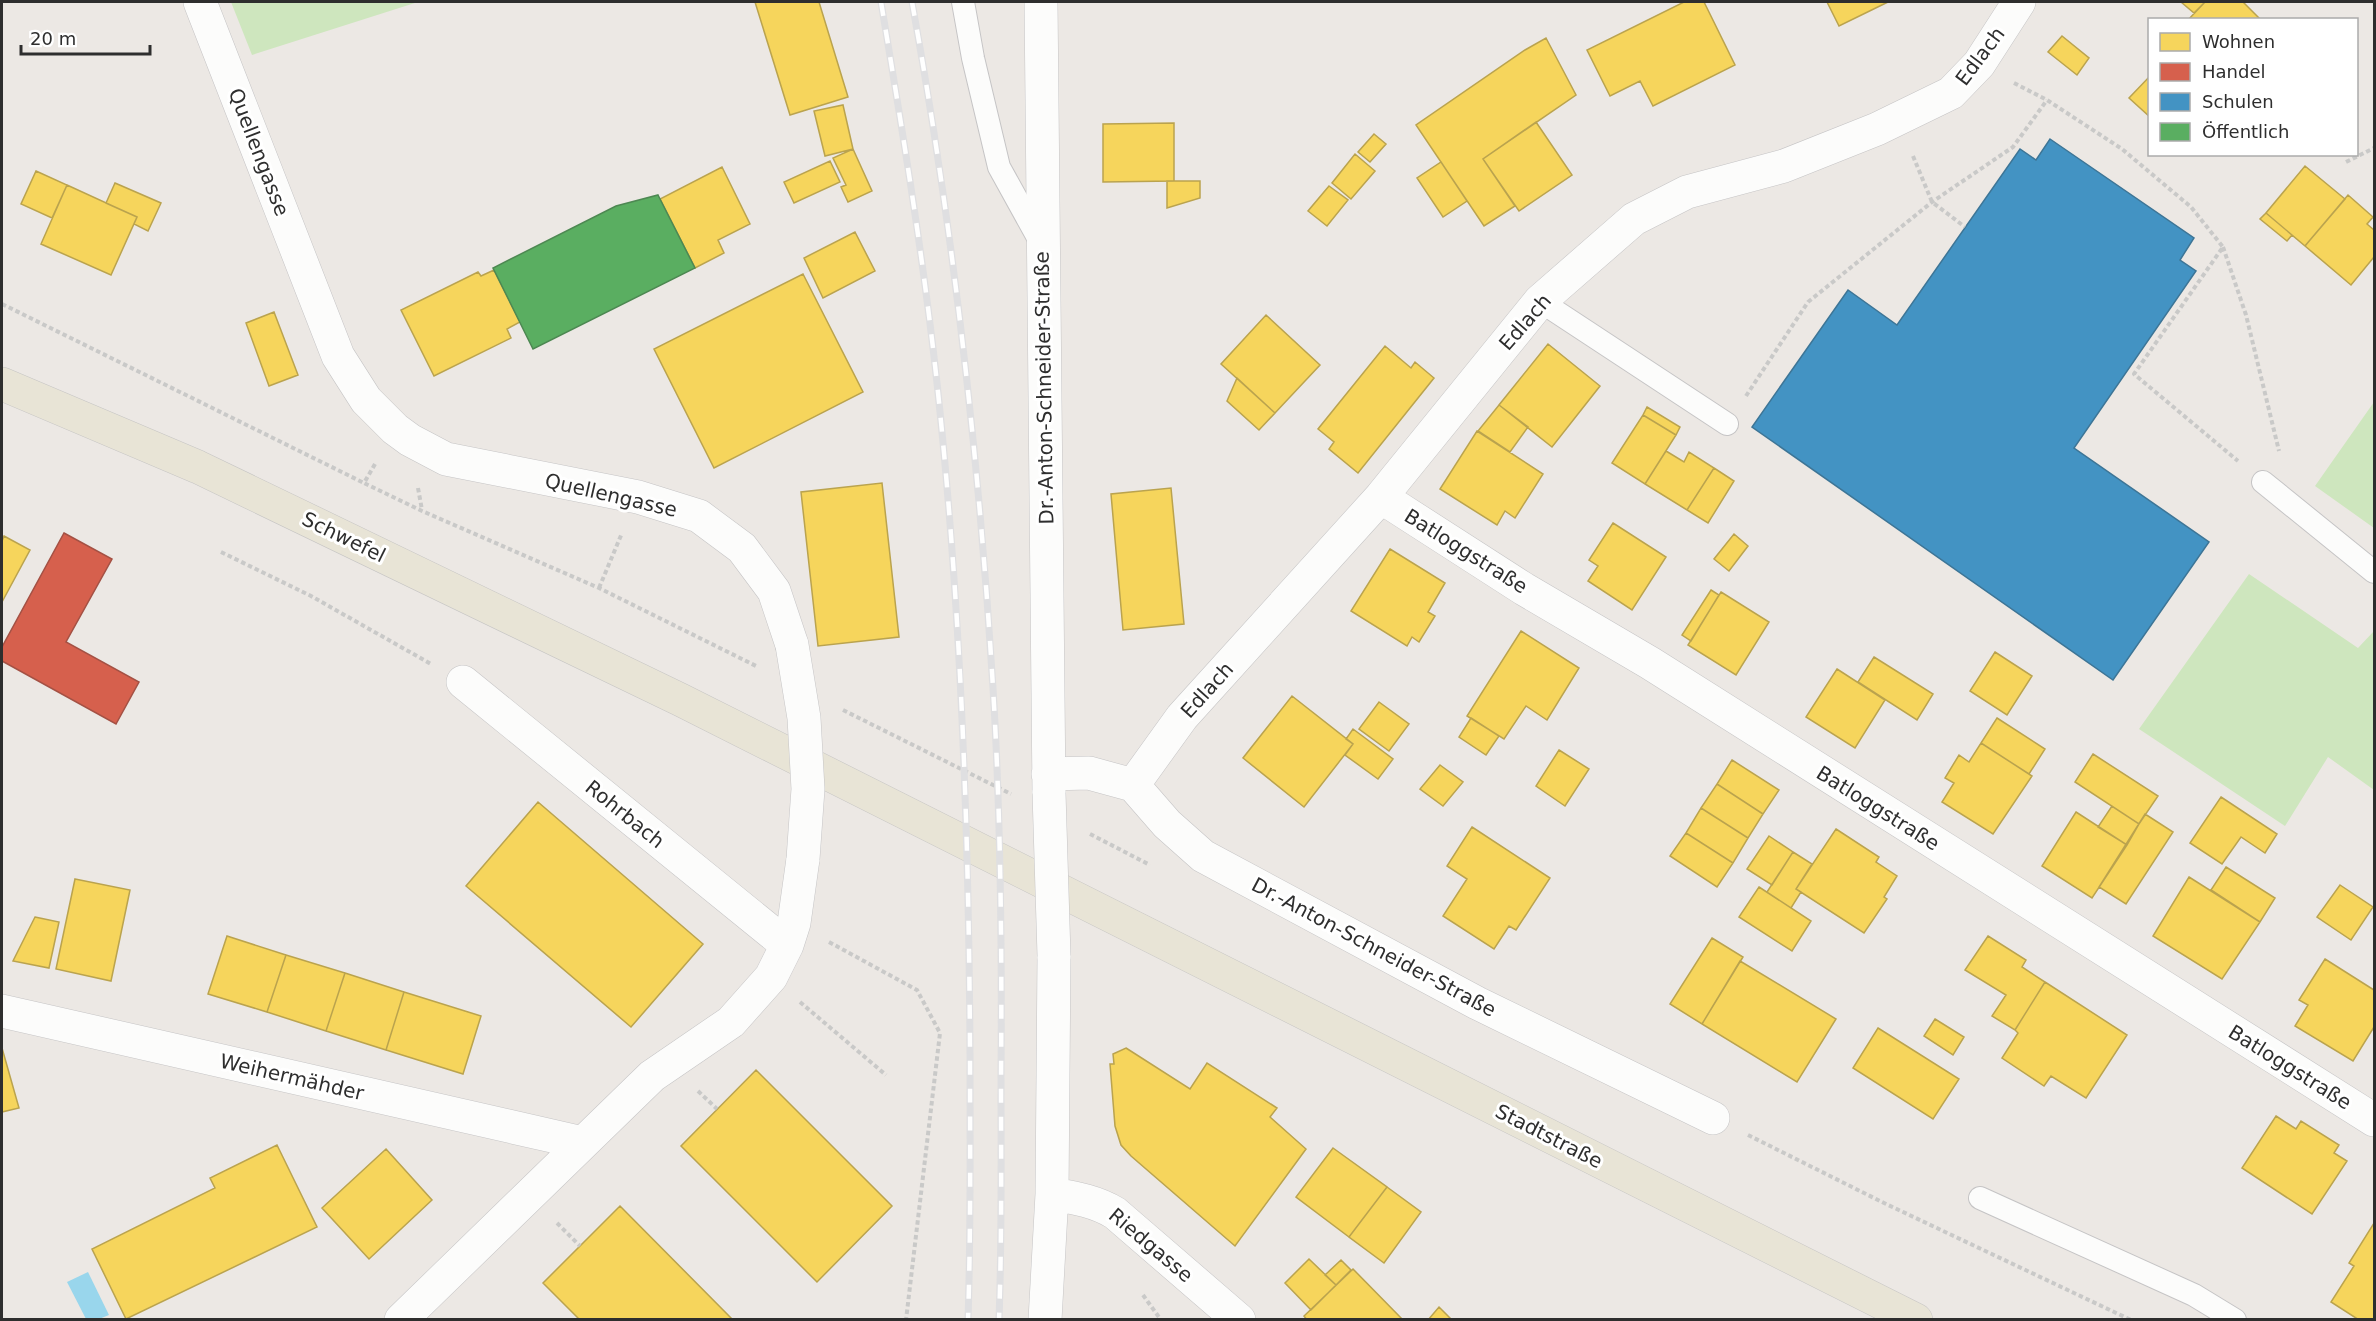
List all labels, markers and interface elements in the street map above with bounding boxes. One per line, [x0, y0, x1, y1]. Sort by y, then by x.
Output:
scale bar [21, 18, 150, 56]
legend [2148, 18, 2358, 156]
street label: Edlach [1950, 22, 2010, 90]
text: 20 m [30, 28, 76, 49]
text: Wohnen [2202, 31, 2275, 52]
text: Handel [2202, 61, 2265, 82]
street label: Quellengasse [224, 85, 294, 219]
text: Schulen [2202, 91, 2274, 112]
text: Öffentlich [2202, 121, 2289, 142]
street label: Dr.-Anton-Schneider-Straße [1030, 251, 1058, 525]
street label: Edlach [1494, 289, 1556, 355]
street label: Quellengasse [543, 468, 679, 522]
street label: Batloggstraße [1400, 504, 1532, 598]
street label: Schwefel [298, 507, 390, 567]
street label: Edlach [1176, 657, 1238, 723]
street label: Batloggstraße [1812, 761, 1944, 855]
street label: Rohrbach [581, 775, 669, 853]
street label: Dr.-Anton-Schneider-Straße [1248, 872, 1500, 1022]
street label: Batloggstraße [2224, 1020, 2356, 1114]
street label: Weihermähder [218, 1049, 367, 1105]
street label: Stadtstraße [1491, 1099, 1607, 1173]
street label: Riedgasse [1104, 1203, 1198, 1287]

